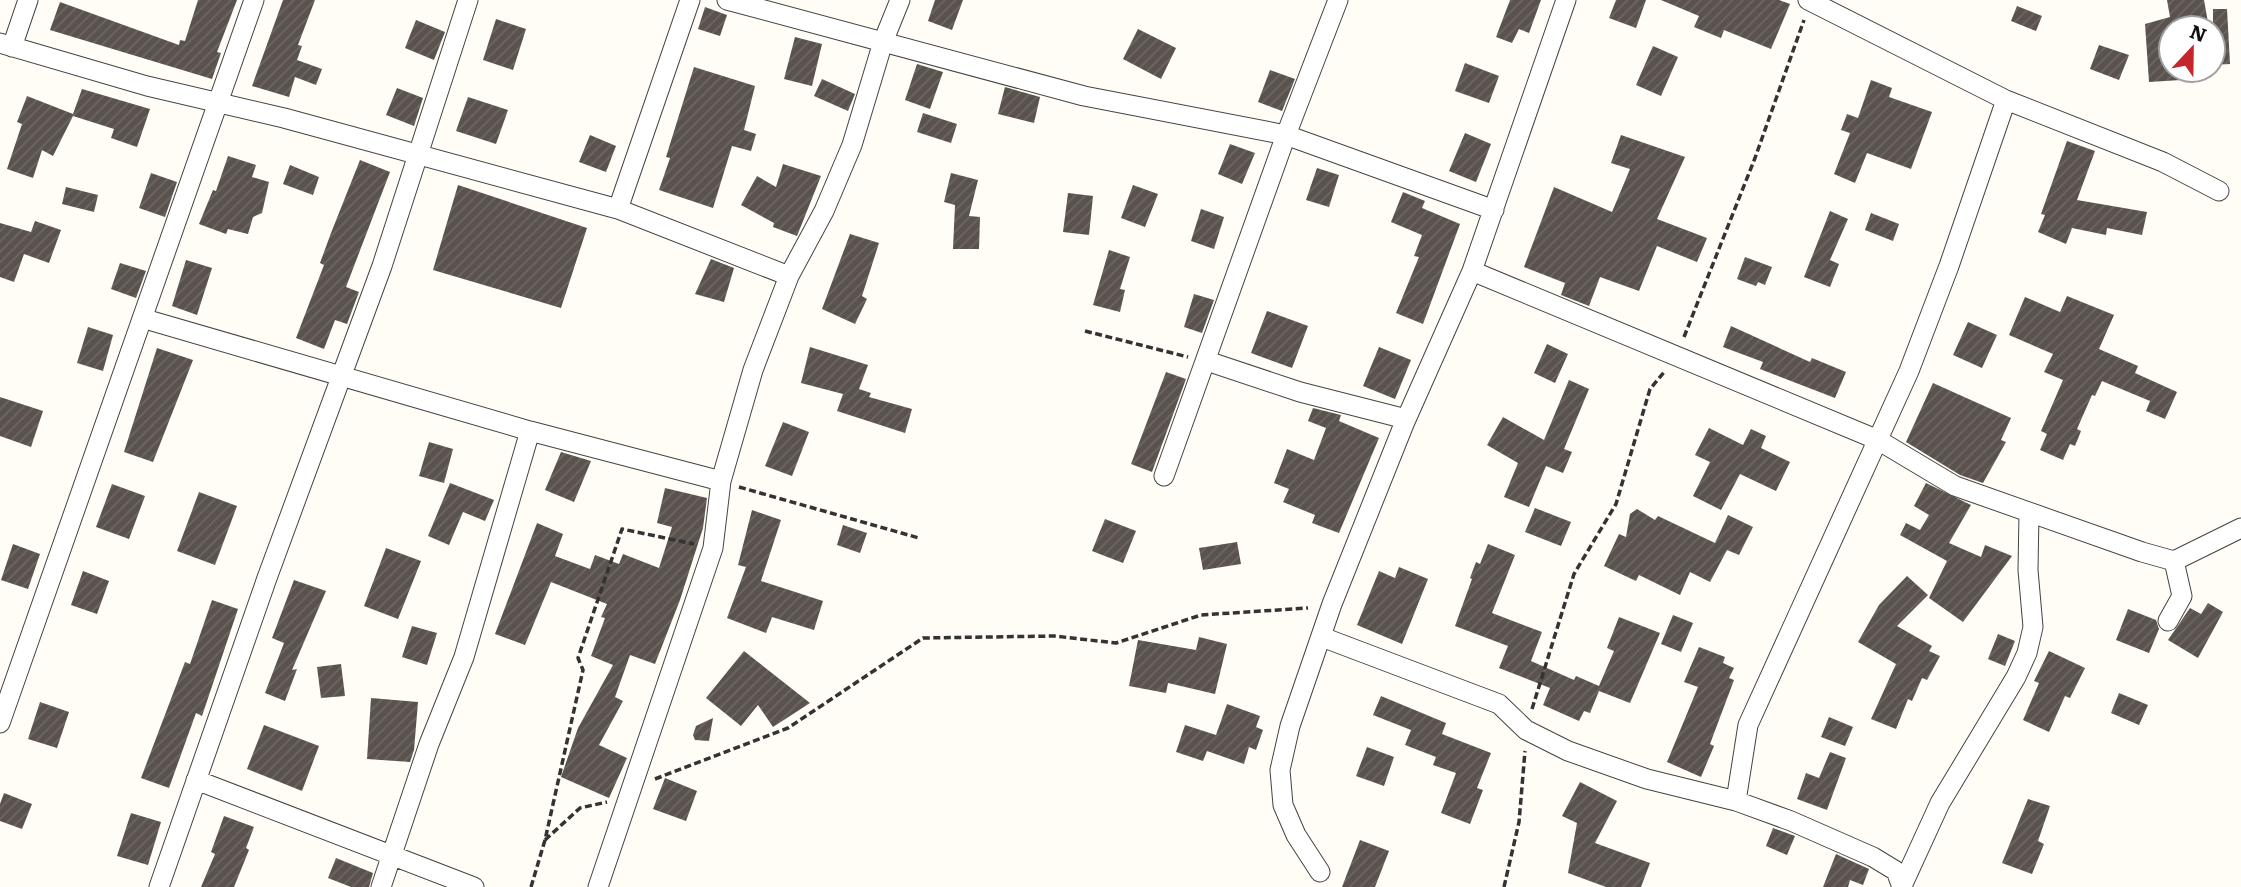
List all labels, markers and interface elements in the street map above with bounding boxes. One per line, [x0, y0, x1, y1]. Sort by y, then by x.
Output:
north arrow [2157, 14, 2227, 84]
text: N [2186, 16, 2211, 48]

